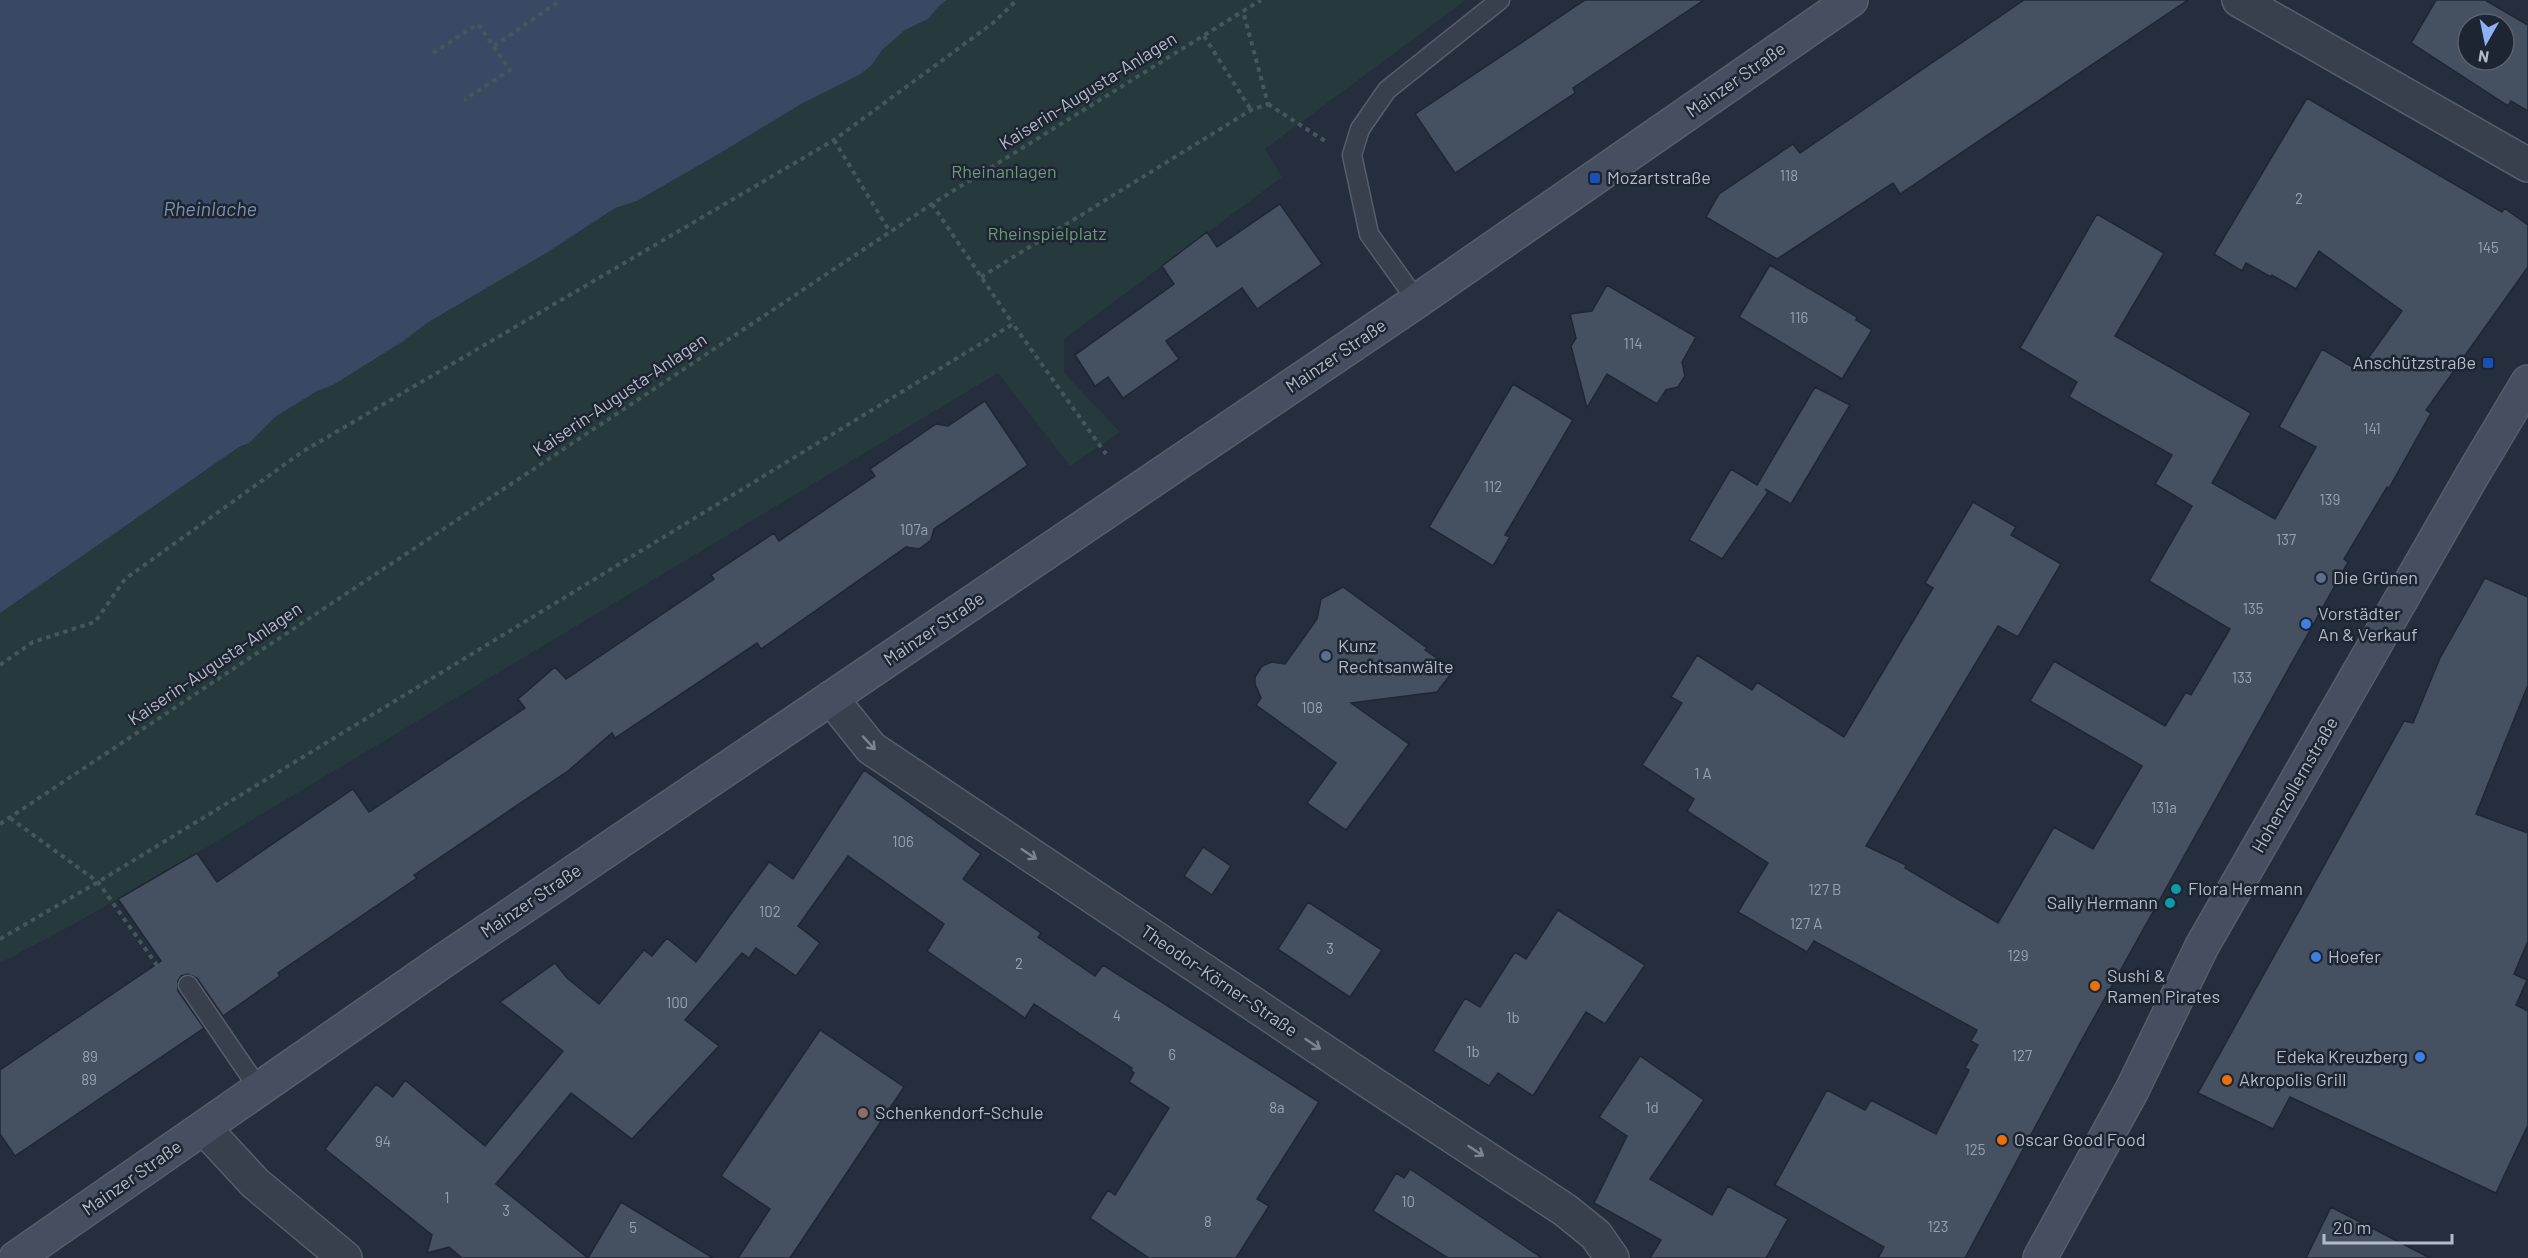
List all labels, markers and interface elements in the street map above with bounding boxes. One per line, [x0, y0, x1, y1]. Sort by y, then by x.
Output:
north arrow [2456, 12, 2516, 72]
street label: Kaiserin-Augusta-Anlagen [995, 26, 1180, 154]
street label: Mainzer Straße [1681, 37, 1789, 122]
text: N [2477, 47, 2490, 68]
park label: Rheinanlagen [951, 160, 1057, 182]
place label: Mozartstraße [1607, 166, 1711, 188]
house number: 118 [1780, 166, 1798, 184]
marker: Mozartstraße [1588, 171, 1602, 185]
house number: 2 [2295, 189, 2303, 207]
water label: Rheinlache [163, 196, 257, 220]
park label: Rheinspielplatz [987, 222, 1107, 244]
house number: 145 [2477, 238, 2499, 256]
house number: 116 [1790, 308, 1808, 326]
street label: Mainzer Straße [1281, 313, 1390, 397]
street label: Kaiserin-Augusta-Anlagen [528, 328, 711, 461]
house number: 114 [1624, 334, 1642, 352]
place label: Anschützstraße [2353, 351, 2476, 373]
marker: Anschützstraße [2481, 356, 2495, 370]
house number: 141 [2363, 419, 2381, 437]
house number: 112 [1484, 477, 1502, 495]
house number: 139 [2320, 490, 2340, 508]
house number: 107a [900, 520, 928, 538]
house number: 137 [2276, 530, 2296, 548]
place label: Die Grünen [2333, 566, 2418, 588]
marker: Die Grünen [2314, 571, 2328, 585]
street label: Mainzer Straße [879, 586, 988, 670]
street label: Kaiserin-Augusta-Anlagen [123, 597, 306, 730]
house number: 135 [2243, 599, 2263, 617]
place label: Vorstädter An & Verkauf [2318, 602, 2418, 645]
marker: Vorstädter An & Verkauf [2299, 617, 2313, 631]
place label: Kunz Rechtsanwälte [1338, 634, 1454, 677]
marker: Kunz Rechtsanwälte [1319, 649, 1333, 663]
house number: 133 [2232, 668, 2252, 686]
house number: 108 [1301, 698, 1323, 716]
street label: Hohenzollernstraße [2246, 713, 2342, 856]
one-way arrow [862, 736, 876, 751]
house number: 1 A [1694, 764, 1712, 782]
house number: 131a [2151, 798, 2177, 816]
house number: 106 [892, 832, 914, 850]
one-way arrow [1020, 848, 1037, 860]
street label: Mainzer Straße [476, 858, 585, 942]
place label: Flora Hermann [2188, 877, 2303, 899]
house number: 127 B [1809, 880, 1841, 898]
marker: Flora Hermann [2169, 882, 2183, 896]
place label: Sally Hermann [2047, 891, 2158, 913]
marker: Sally Hermann [2163, 896, 2177, 910]
house number: 102 [759, 902, 781, 920]
house number: 127 A [1790, 914, 1822, 932]
street label: Theodor-Körner-Straße [1137, 919, 1302, 1041]
house number: 3 [1326, 939, 1334, 957]
place label: Hoefer [2328, 945, 2381, 967]
house number: 129 [2007, 946, 2029, 964]
marker: Hoefer [2309, 950, 2323, 964]
house number: 2 [1015, 954, 1023, 972]
place label: Sushi & Ramen Pirates [2107, 964, 2220, 1007]
marker: Sushi & Ramen Pirates [2088, 979, 2102, 993]
house number: 100 [666, 993, 688, 1011]
house number: 4 [1113, 1006, 1121, 1024]
house number: 1b [1506, 1008, 1520, 1026]
one-way arrow [1304, 1038, 1321, 1050]
house number: 1b [1466, 1042, 1480, 1060]
house number: 6 [1168, 1045, 1176, 1063]
place label: Edeka Kreuzberg [2276, 1045, 2408, 1067]
house number: 127 [2012, 1046, 2032, 1064]
house number: 89 [82, 1047, 98, 1065]
marker: Edeka Kreuzberg [2413, 1050, 2427, 1064]
place label: Akropolis Grill [2239, 1068, 2346, 1090]
house number: 89 [81, 1070, 97, 1088]
marker: Akropolis Grill [2220, 1073, 2234, 1087]
house number: 8a [1269, 1098, 1285, 1116]
house number: 1d [1645, 1098, 1659, 1116]
place label: Schenkendorf-Schule [875, 1101, 1044, 1123]
marker: Schenkendorf-Schule [856, 1106, 870, 1120]
place label: Oscar Good Food [2014, 1128, 2146, 1150]
house number: 94 [375, 1132, 391, 1150]
marker: Oscar Good Food [1995, 1133, 2009, 1147]
street label: Mainzer Straße [77, 1135, 185, 1220]
house number: 125 [1964, 1140, 1986, 1158]
one-way arrow [1467, 1146, 1484, 1158]
house number: 1 [444, 1188, 450, 1206]
house number: 10 [1401, 1192, 1415, 1210]
house number: 3 [502, 1201, 510, 1219]
scale bar [2324, 1207, 2452, 1245]
house number: 8 [1204, 1212, 1212, 1230]
text: 20 m [2333, 1216, 2371, 1238]
house number: 123 [1928, 1217, 1948, 1235]
house number: 5 [629, 1218, 637, 1236]

